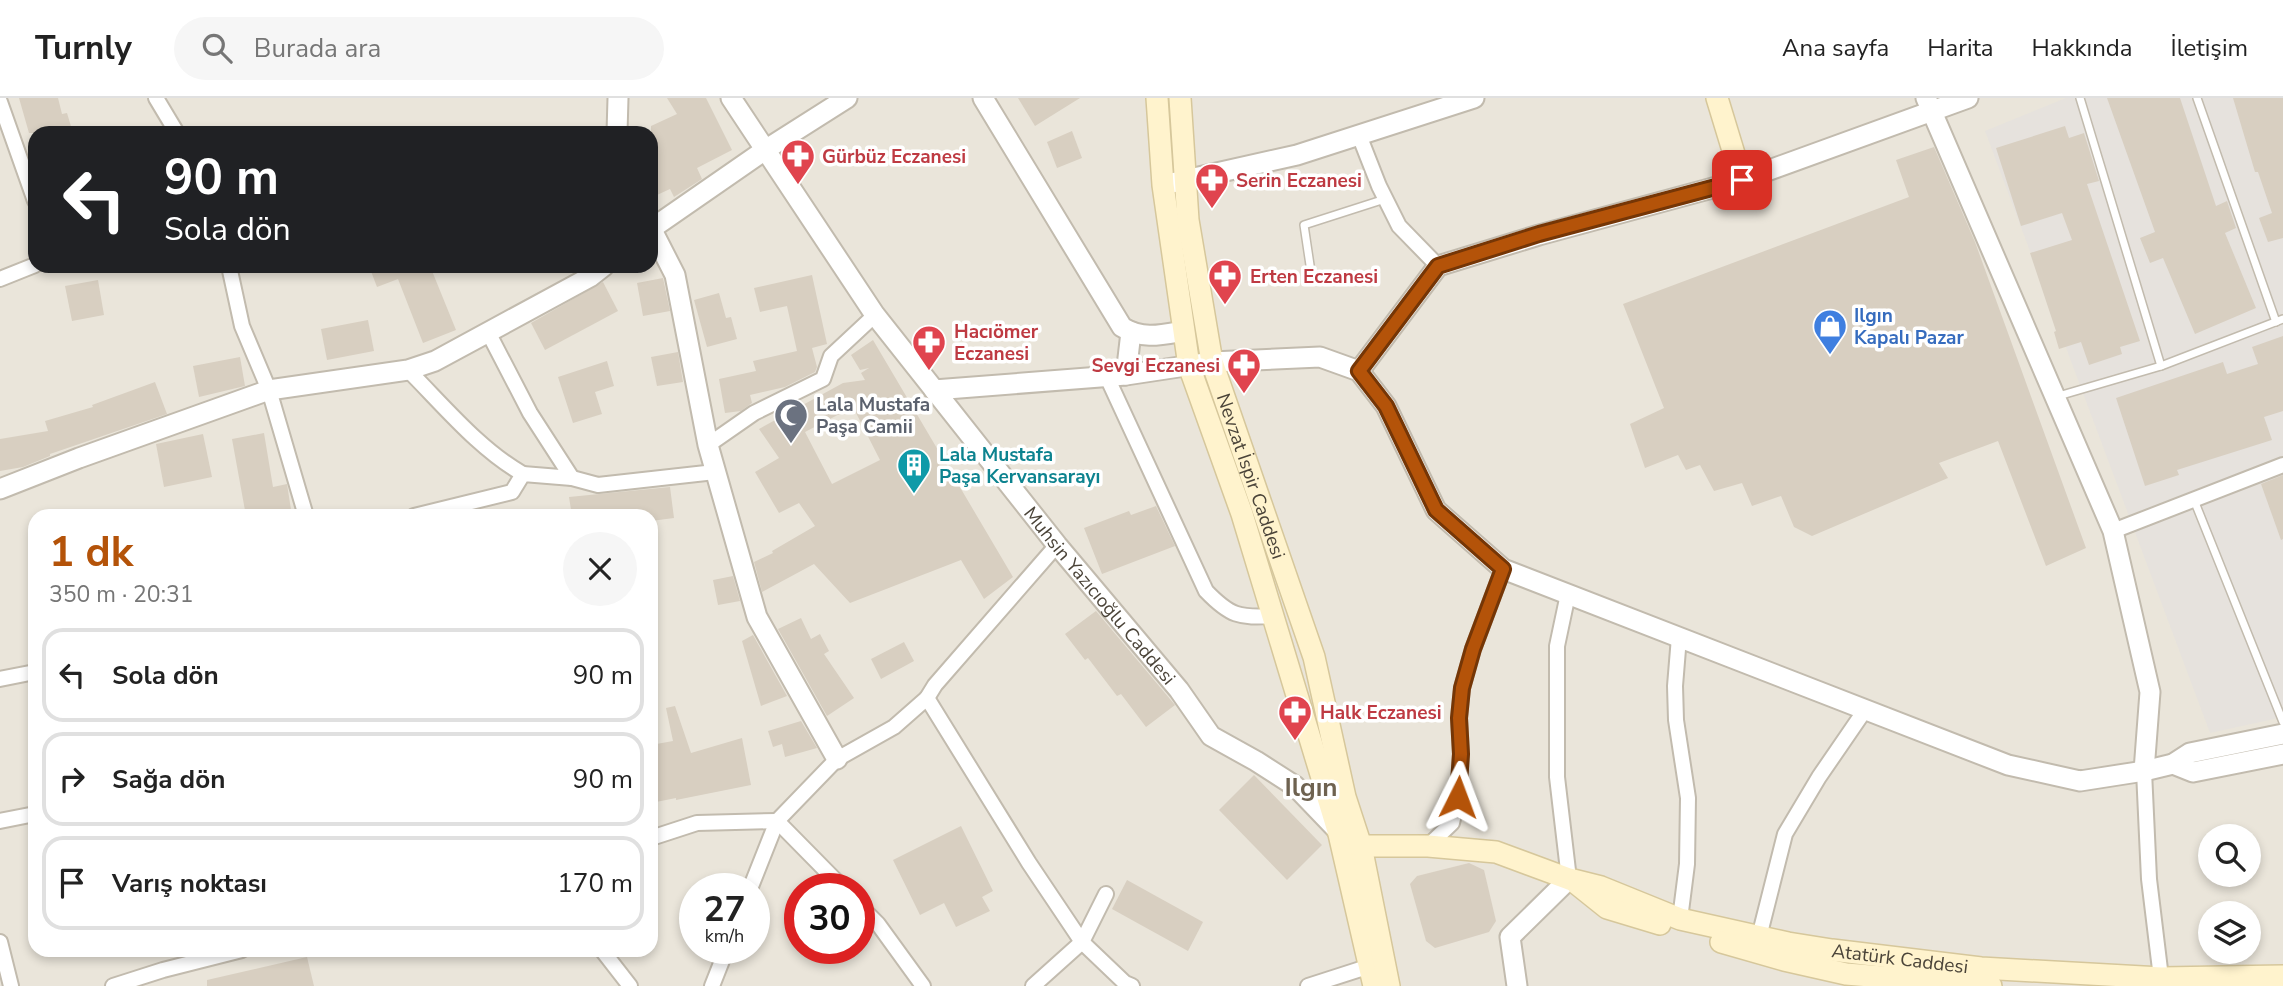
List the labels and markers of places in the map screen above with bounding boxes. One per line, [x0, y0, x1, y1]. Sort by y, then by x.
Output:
pharmacy icon: Gürbüz Eczanesi [779, 137, 817, 186]
place label: Gürbüz Eczanesi [822, 144, 966, 170]
pin [1712, 150, 1772, 210]
pharmacy icon: Serin Eczanesi [1193, 161, 1231, 210]
place label: Serin Eczanesi [1236, 168, 1362, 194]
pharmacy icon: Erten Eczanesi [1206, 257, 1244, 306]
place label: Erten Eczanesi [1250, 264, 1378, 290]
place label: Ilgın Kapalı Pazar [1854, 303, 1964, 351]
shop icon: Ilgın Kapalı Pazar [1811, 307, 1849, 356]
place label: Hacıömer Eczanesi [954, 319, 1039, 367]
pharmacy icon: Hacıömer Eczanesi [910, 323, 948, 372]
pharmacy icon: Sevgi Eczanesi [1225, 346, 1263, 395]
place label: Sevgi Eczanesi [1092, 353, 1220, 379]
place label: Lala Mustafa Paşa Camii [816, 392, 930, 440]
mosque icon: Lala Mustafa Paşa Camii [772, 396, 810, 445]
place label: Lala Mustafa Paşa Kervansarayı [939, 442, 1100, 490]
building icon: Lala Mustafa Paşa Kervansarayı [895, 446, 933, 495]
pharmacy icon: Halk Eczanesi [1276, 693, 1314, 742]
place label: Halk Eczanesi [1320, 700, 1442, 726]

